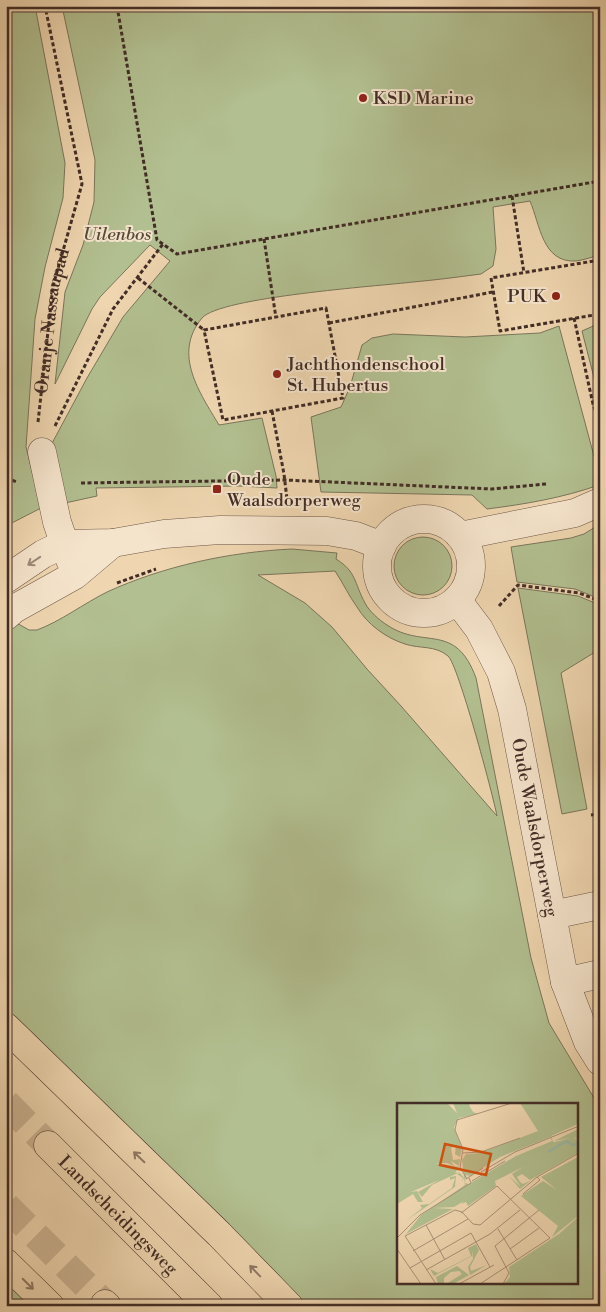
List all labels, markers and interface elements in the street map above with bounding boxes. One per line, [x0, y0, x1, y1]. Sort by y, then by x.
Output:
place label: KSD Marine [373, 87, 474, 110]
marker: KSD Marine [357, 92, 369, 104]
park label: Uilenbos [83, 223, 152, 246]
street label: Oranje Nassaupad [30, 245, 75, 395]
place label: PUK [507, 285, 548, 308]
marker: PUK [550, 290, 562, 302]
place label: Jachthondenschool St. Hubertus [286, 353, 445, 397]
marker: Jachthondenschool St. Hubertus [271, 368, 283, 380]
place label: Oude Waalsdorperweg [226, 468, 362, 512]
marker: Oude Waalsdorperweg [211, 483, 223, 495]
one-way arrow [27, 555, 41, 566]
street label: Oude Waalsdorperweg [506, 736, 563, 919]
inset map [397, 1103, 578, 1284]
street label: Landscheidingsweg [53, 1151, 183, 1280]
one-way arrow [134, 1151, 146, 1163]
one-way arrow [249, 1265, 261, 1277]
one-way arrow [22, 1278, 34, 1290]

